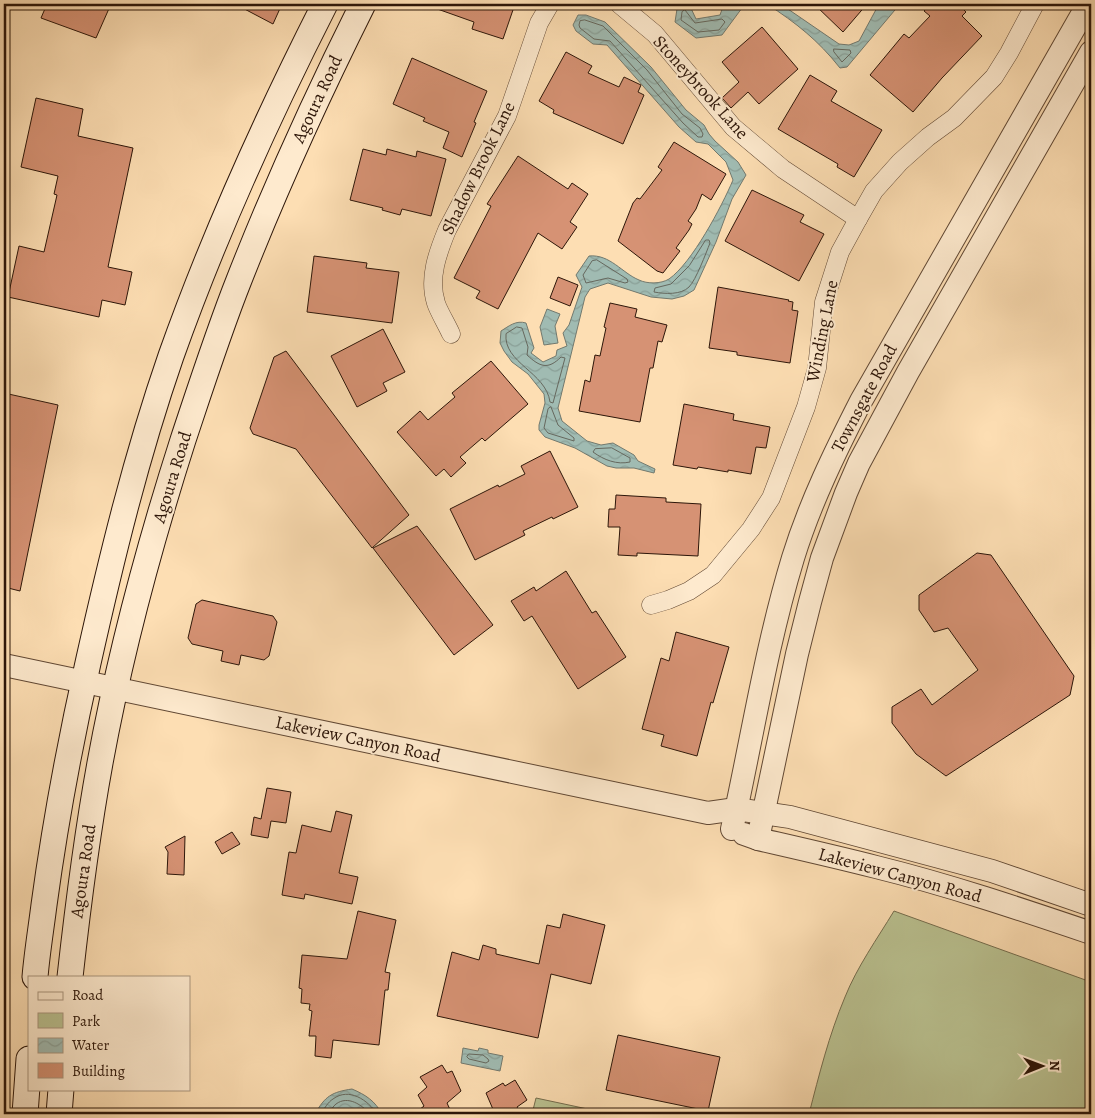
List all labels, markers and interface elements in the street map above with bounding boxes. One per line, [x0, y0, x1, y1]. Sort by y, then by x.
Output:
street label: Stoneybrook Lane [648, 30, 754, 144]
street label: Agoura Road [286, 51, 348, 148]
street label: Shadow Brook Lane [435, 98, 521, 238]
street label: Winding Lane [800, 278, 844, 385]
street label: Townsgate Road [825, 339, 903, 456]
street label: Agoura Road [146, 428, 197, 527]
street label: Lakeview Canyon Road [273, 710, 443, 768]
street label: Agoura Road [64, 822, 101, 920]
street label: Lakeview Canyon Road [816, 842, 985, 908]
legend [28, 976, 190, 1090]
text: Road [72, 985, 104, 1005]
text: Park [72, 1011, 101, 1031]
text: Water [71, 1035, 109, 1055]
north arrow [1018, 1040, 1068, 1090]
text: Building [72, 1061, 125, 1081]
text: N [1045, 1061, 1064, 1071]

